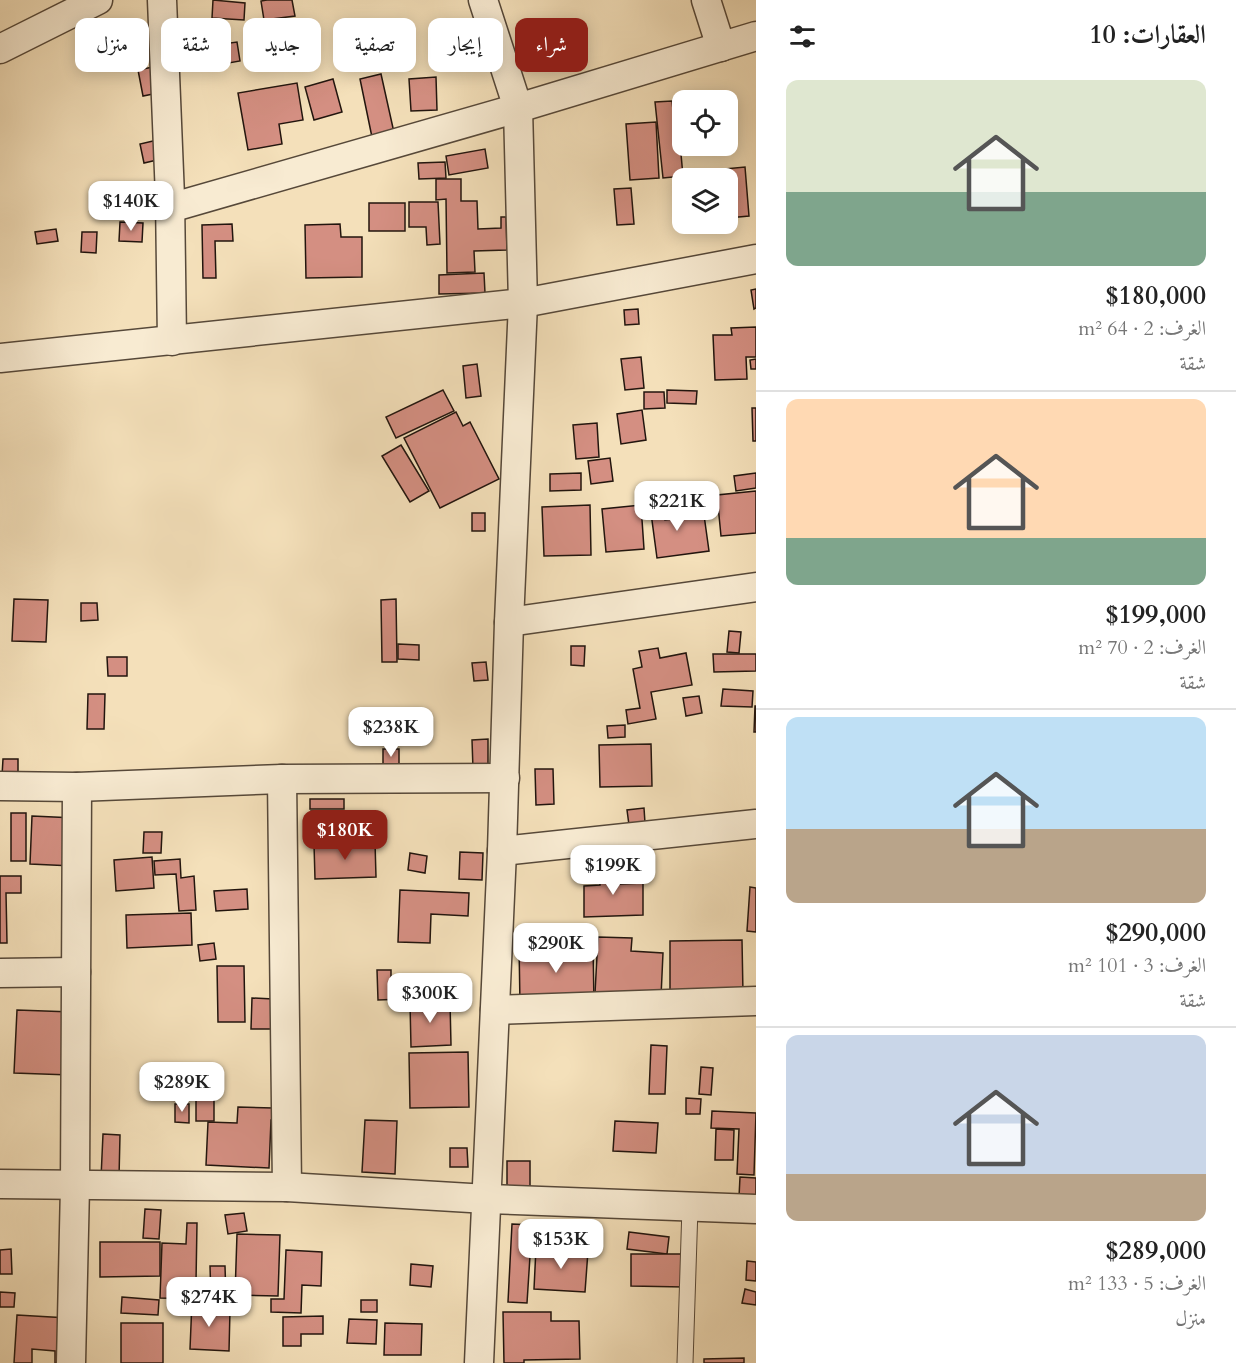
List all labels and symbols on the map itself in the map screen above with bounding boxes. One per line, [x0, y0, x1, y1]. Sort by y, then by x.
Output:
pin: $140K [89, 181, 173, 232]
pin: $221K [635, 481, 719, 532]
pin: $238K [349, 707, 433, 758]
pin: $180K [303, 810, 387, 861]
pin: $199K [571, 845, 655, 896]
pin: $290K [514, 923, 598, 974]
pin: $300K [388, 973, 472, 1024]
pin: $289K [140, 1062, 224, 1113]
pin: $153K [519, 1219, 603, 1270]
pin: $274K [167, 1277, 251, 1328]

